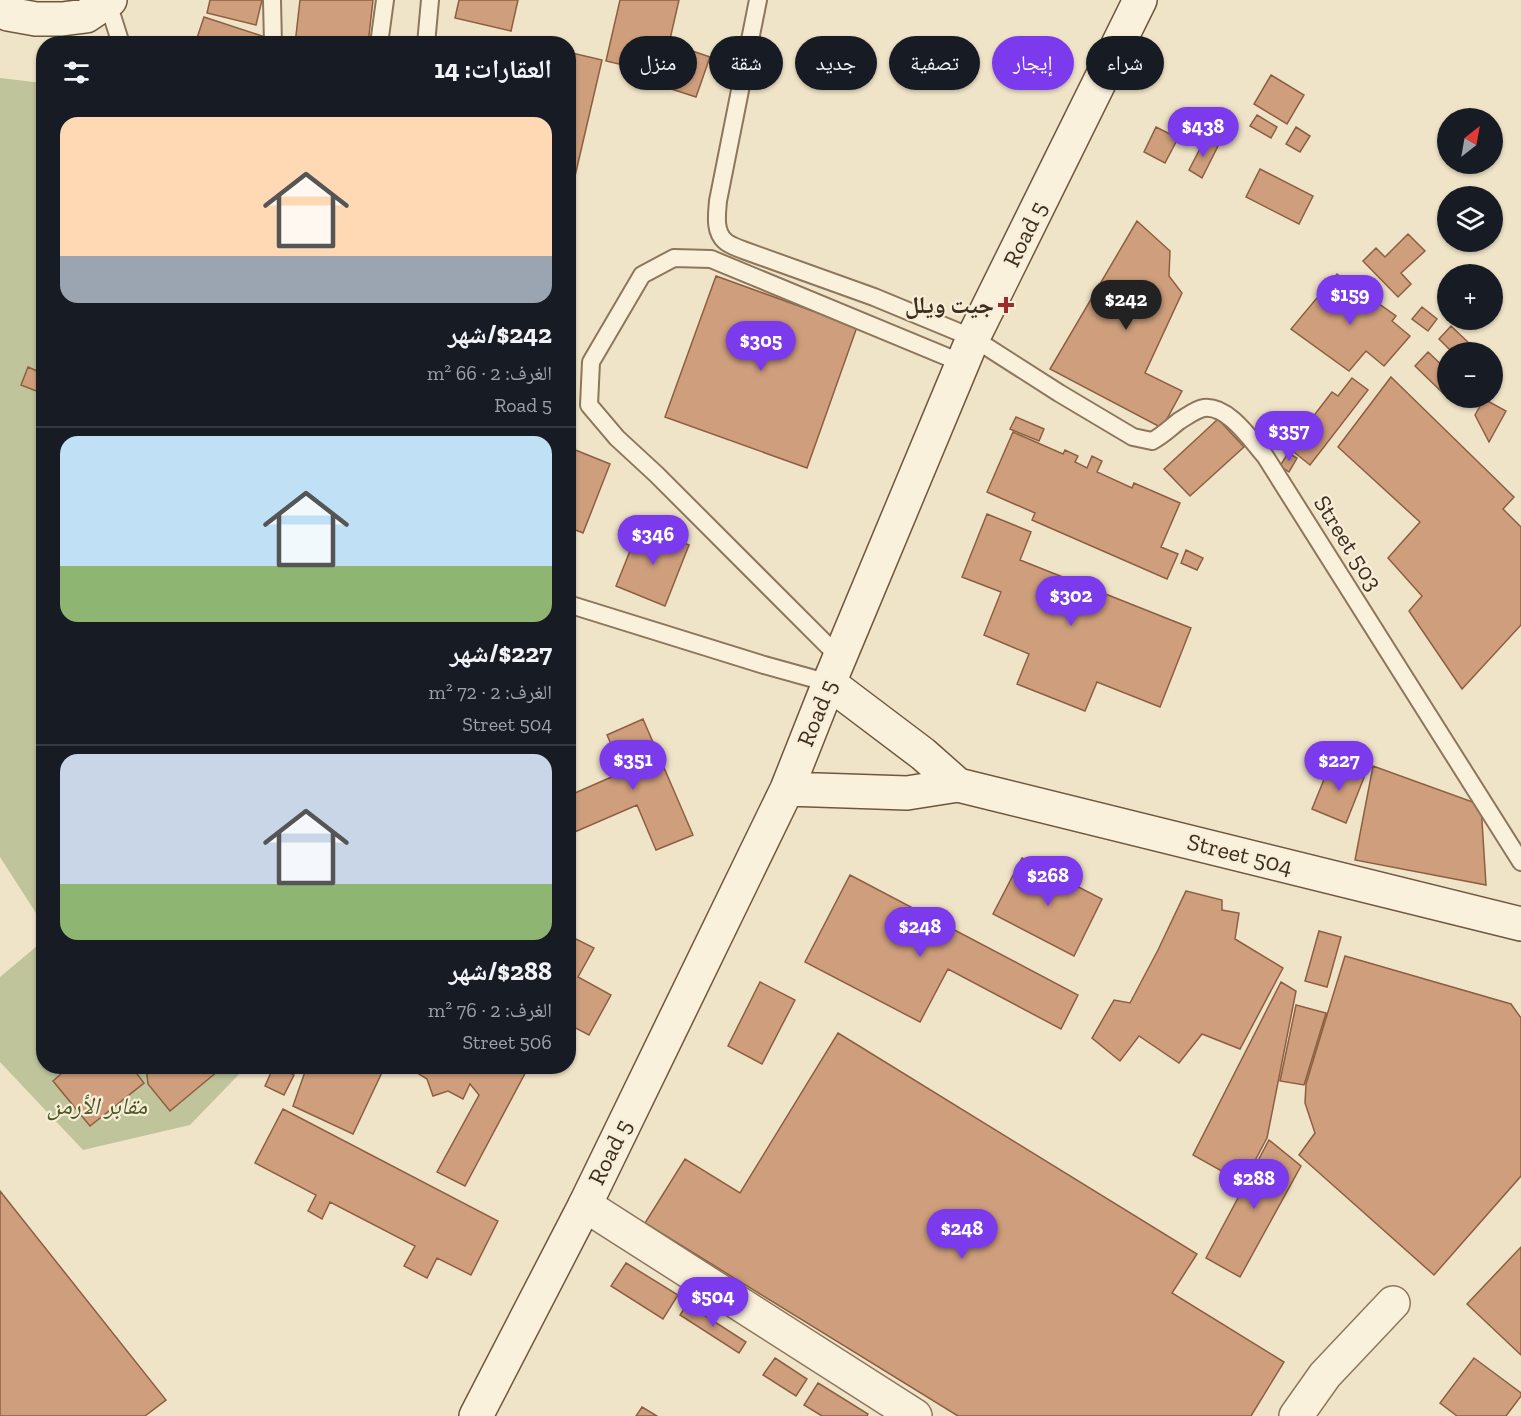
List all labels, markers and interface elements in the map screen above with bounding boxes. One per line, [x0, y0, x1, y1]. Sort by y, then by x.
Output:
chip: منزل [619, 36, 697, 90]
chip: شقة [709, 36, 783, 90]
chip: جديد [795, 36, 877, 90]
chip: تصفية [889, 36, 980, 90]
chip: إيجار [992, 36, 1074, 90]
chip: شراء [1086, 36, 1164, 90]
text: العقارات: 14 [434, 53, 552, 85]
icon: filters [60, 56, 93, 89]
pin: $438 [1167, 107, 1239, 158]
north arrow [1437, 108, 1503, 174]
map controls [1437, 108, 1503, 408]
text: $438 [1182, 114, 1224, 138]
icon: home [252, 156, 360, 264]
button: layers [1437, 186, 1503, 252]
street label: Road 5 [996, 196, 1053, 271]
button: + [1437, 264, 1503, 330]
pin: $159 [1314, 275, 1386, 326]
pin: $242 [1090, 280, 1162, 331]
text: $159 [1330, 282, 1370, 306]
text: $242 [1105, 287, 1147, 311]
place label: جيت ويلل [905, 290, 994, 319]
marker: جيت ويلل [999, 298, 1013, 312]
text: $242/شهر [448, 318, 552, 350]
pin: $305 [725, 321, 797, 372]
text: $305 [740, 328, 782, 352]
button: − [1437, 342, 1503, 408]
text: الغرف: 2 · 66 m² [427, 361, 552, 385]
text: Road 5 [494, 393, 552, 417]
pin: $357 [1253, 411, 1325, 462]
text: $357 [1269, 418, 1309, 442]
icon: home [252, 475, 360, 583]
street label: Street 503 [1308, 490, 1389, 596]
pin: $346 [617, 515, 689, 566]
text: $346 [632, 522, 674, 546]
pin: $302 [1035, 576, 1107, 627]
text: $302 [1050, 583, 1092, 607]
text: $227/شهر [450, 637, 552, 669]
street label: Road 5 [790, 675, 843, 750]
text: الغرف: 2 · 72 m² [428, 680, 552, 704]
text: Street 504 [462, 712, 552, 736]
pin: $351 [597, 740, 669, 791]
pin: $227 [1303, 741, 1375, 792]
text: $351 [614, 747, 653, 771]
text: $227 [1318, 748, 1360, 772]
icon: home [252, 793, 360, 901]
street label: Street 504 [1184, 826, 1296, 881]
pin: $268 [1012, 856, 1084, 907]
text: $268 [1027, 863, 1069, 887]
pin: $248 [884, 907, 956, 958]
text: $248 [899, 914, 941, 938]
text: $288/شهر [449, 955, 552, 987]
text: الغرف: 2 · 76 m² [428, 998, 552, 1022]
text: Street 506 [462, 1030, 552, 1054]
park label: مقابر الأرمن [47, 1091, 147, 1121]
street label: Road 5 [581, 1114, 638, 1189]
pin: $288 [1218, 1159, 1290, 1210]
text: $288 [1233, 1166, 1275, 1190]
pin: $248 [926, 1209, 998, 1260]
text: $248 [941, 1216, 983, 1240]
pin: $504 [677, 1277, 749, 1328]
text: $504 [691, 1284, 735, 1308]

